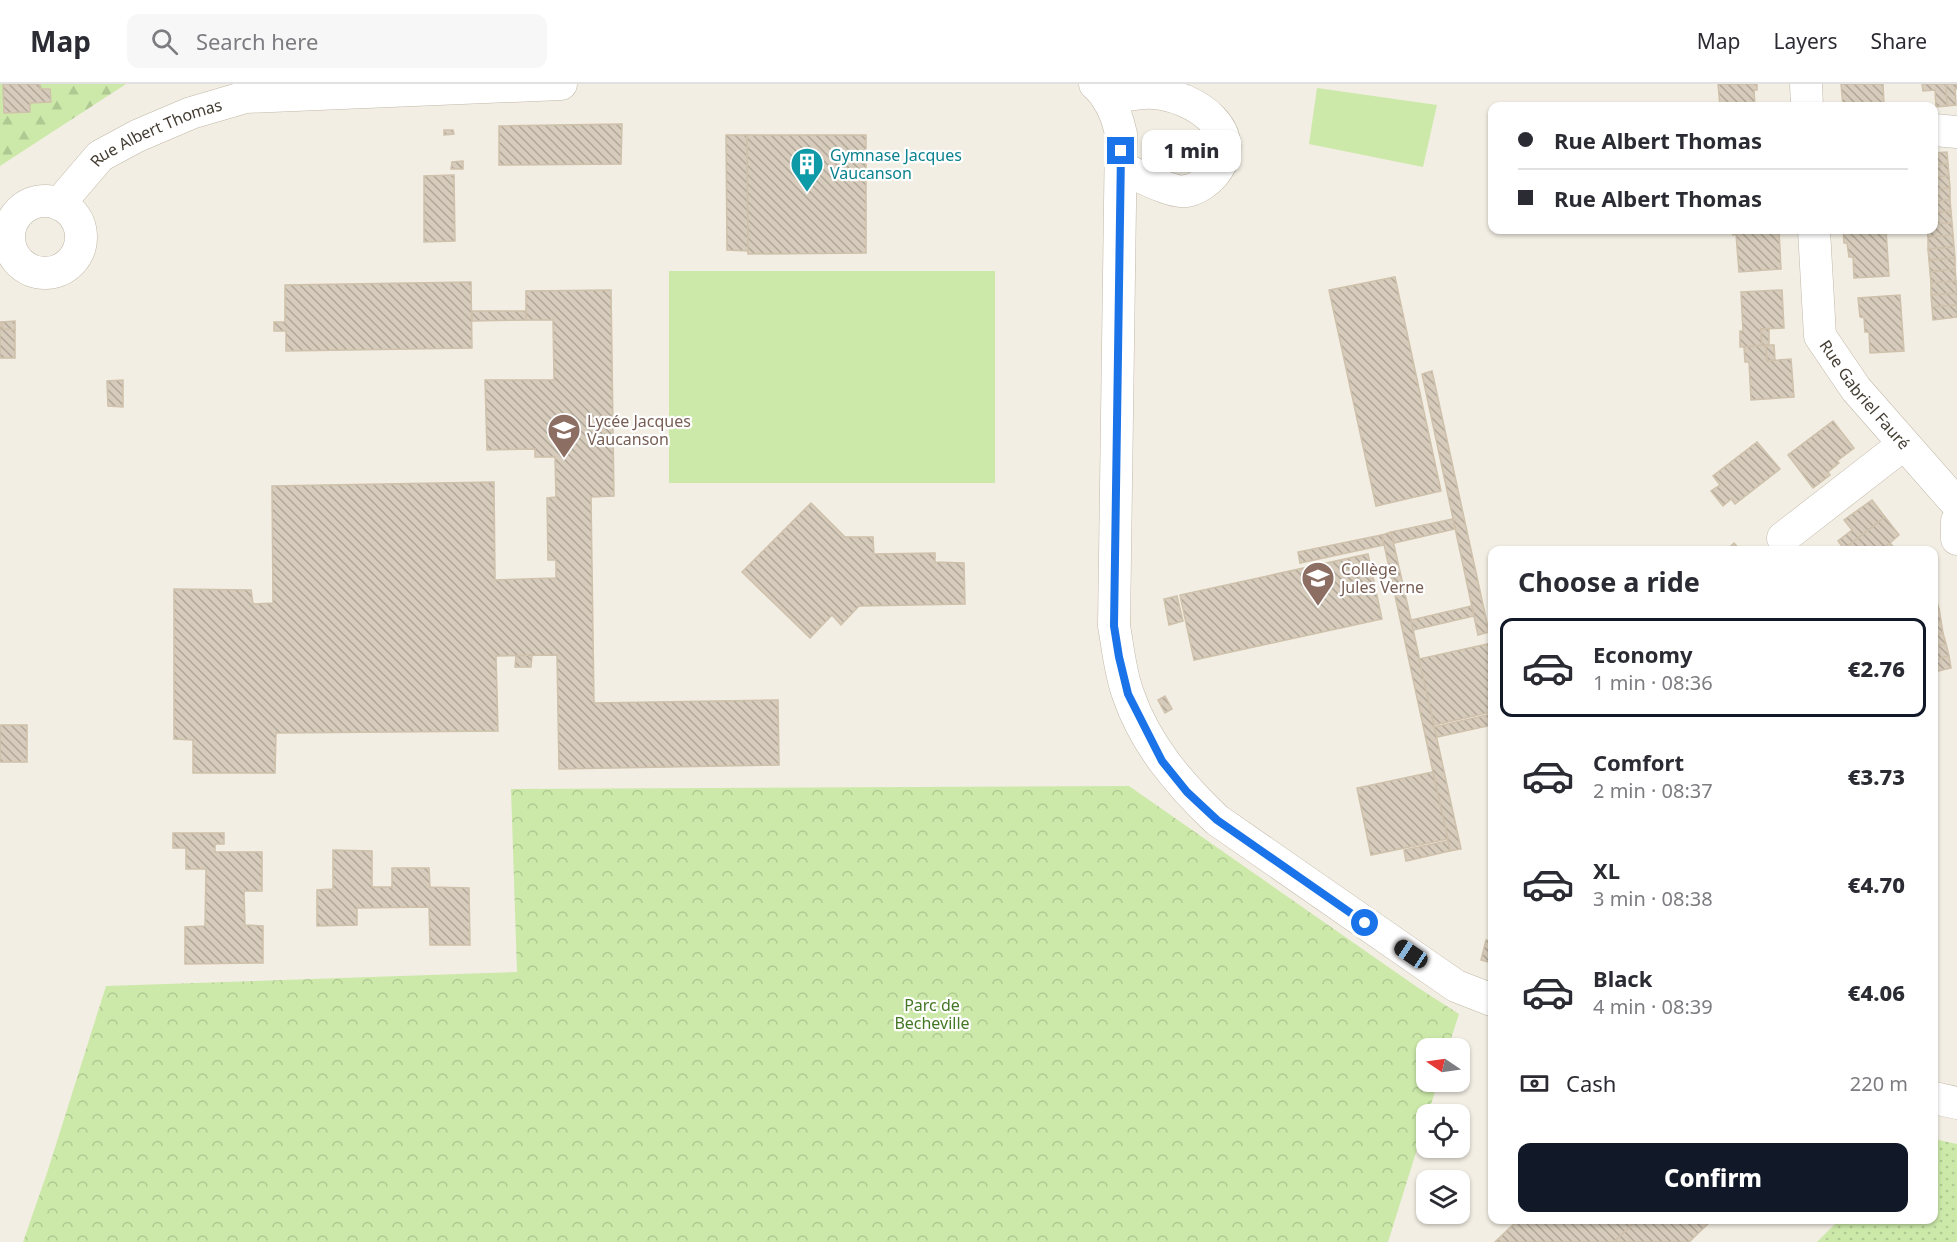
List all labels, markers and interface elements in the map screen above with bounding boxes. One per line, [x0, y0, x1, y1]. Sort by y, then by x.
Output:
search box [127, 14, 547, 68]
text: Map [30, 22, 91, 60]
icon: search [148, 25, 181, 58]
text: Search here [196, 26, 318, 56]
text: Map [1697, 27, 1741, 55]
text: Layers [1774, 27, 1838, 55]
text: Share [1871, 27, 1927, 55]
street label: Rue Albert Thomas [85, 94, 224, 171]
text: Rue Albert Thomas [1554, 125, 1762, 155]
callout: 1 min [1142, 130, 1241, 172]
route end [1107, 137, 1134, 164]
text: 1 min [1164, 137, 1219, 164]
place label: Gymnase Jacques Vaucanson [830, 144, 962, 184]
building icon: Gymnase Jacques Vaucanson [789, 146, 825, 193]
text: Rue Albert Thomas [1554, 183, 1762, 213]
street label: Rue Gabriel Fauré [1815, 335, 1915, 454]
place label: Lycée Jacques Vaucanson [587, 410, 691, 450]
school or university icon: Lycée Jacques Vaucanson [546, 412, 582, 459]
place label: Collège Jules Verne [1339, 558, 1424, 598]
school or university icon: Collège Jules Verne [1300, 560, 1336, 607]
text: Choose a ride [1518, 563, 1700, 600]
text: Economy [1593, 639, 1692, 669]
icon: car [1521, 641, 1575, 695]
text: €2.76 [1848, 653, 1905, 683]
text: 1 min · 08:36 [1593, 669, 1713, 696]
text: Comfort [1593, 747, 1684, 777]
icon: car [1521, 749, 1575, 803]
text: €3.73 [1848, 761, 1905, 791]
text: 2 min · 08:37 [1593, 777, 1713, 804]
text: XL [1593, 855, 1620, 885]
icon: car [1521, 857, 1575, 911]
text: €4.70 [1848, 869, 1905, 899]
text: 3 min · 08:38 [1593, 885, 1713, 912]
route start [1351, 909, 1378, 936]
car [1391, 936, 1431, 972]
text: Black [1593, 963, 1652, 993]
icon: car [1521, 965, 1575, 1019]
text: €4.06 [1848, 977, 1905, 1007]
text: 4 min · 08:39 [1593, 993, 1713, 1020]
park label: Parc de Becheville [894, 994, 970, 1034]
north arrow [1416, 1038, 1470, 1092]
map controls [1416, 1038, 1470, 1224]
icon: cash [1518, 1067, 1551, 1100]
text: Cash [1566, 1068, 1616, 1098]
text: 220 m [1850, 1070, 1908, 1097]
button: locate [1416, 1104, 1470, 1158]
button: Confirm [1518, 1143, 1908, 1212]
button: layers [1416, 1170, 1470, 1224]

